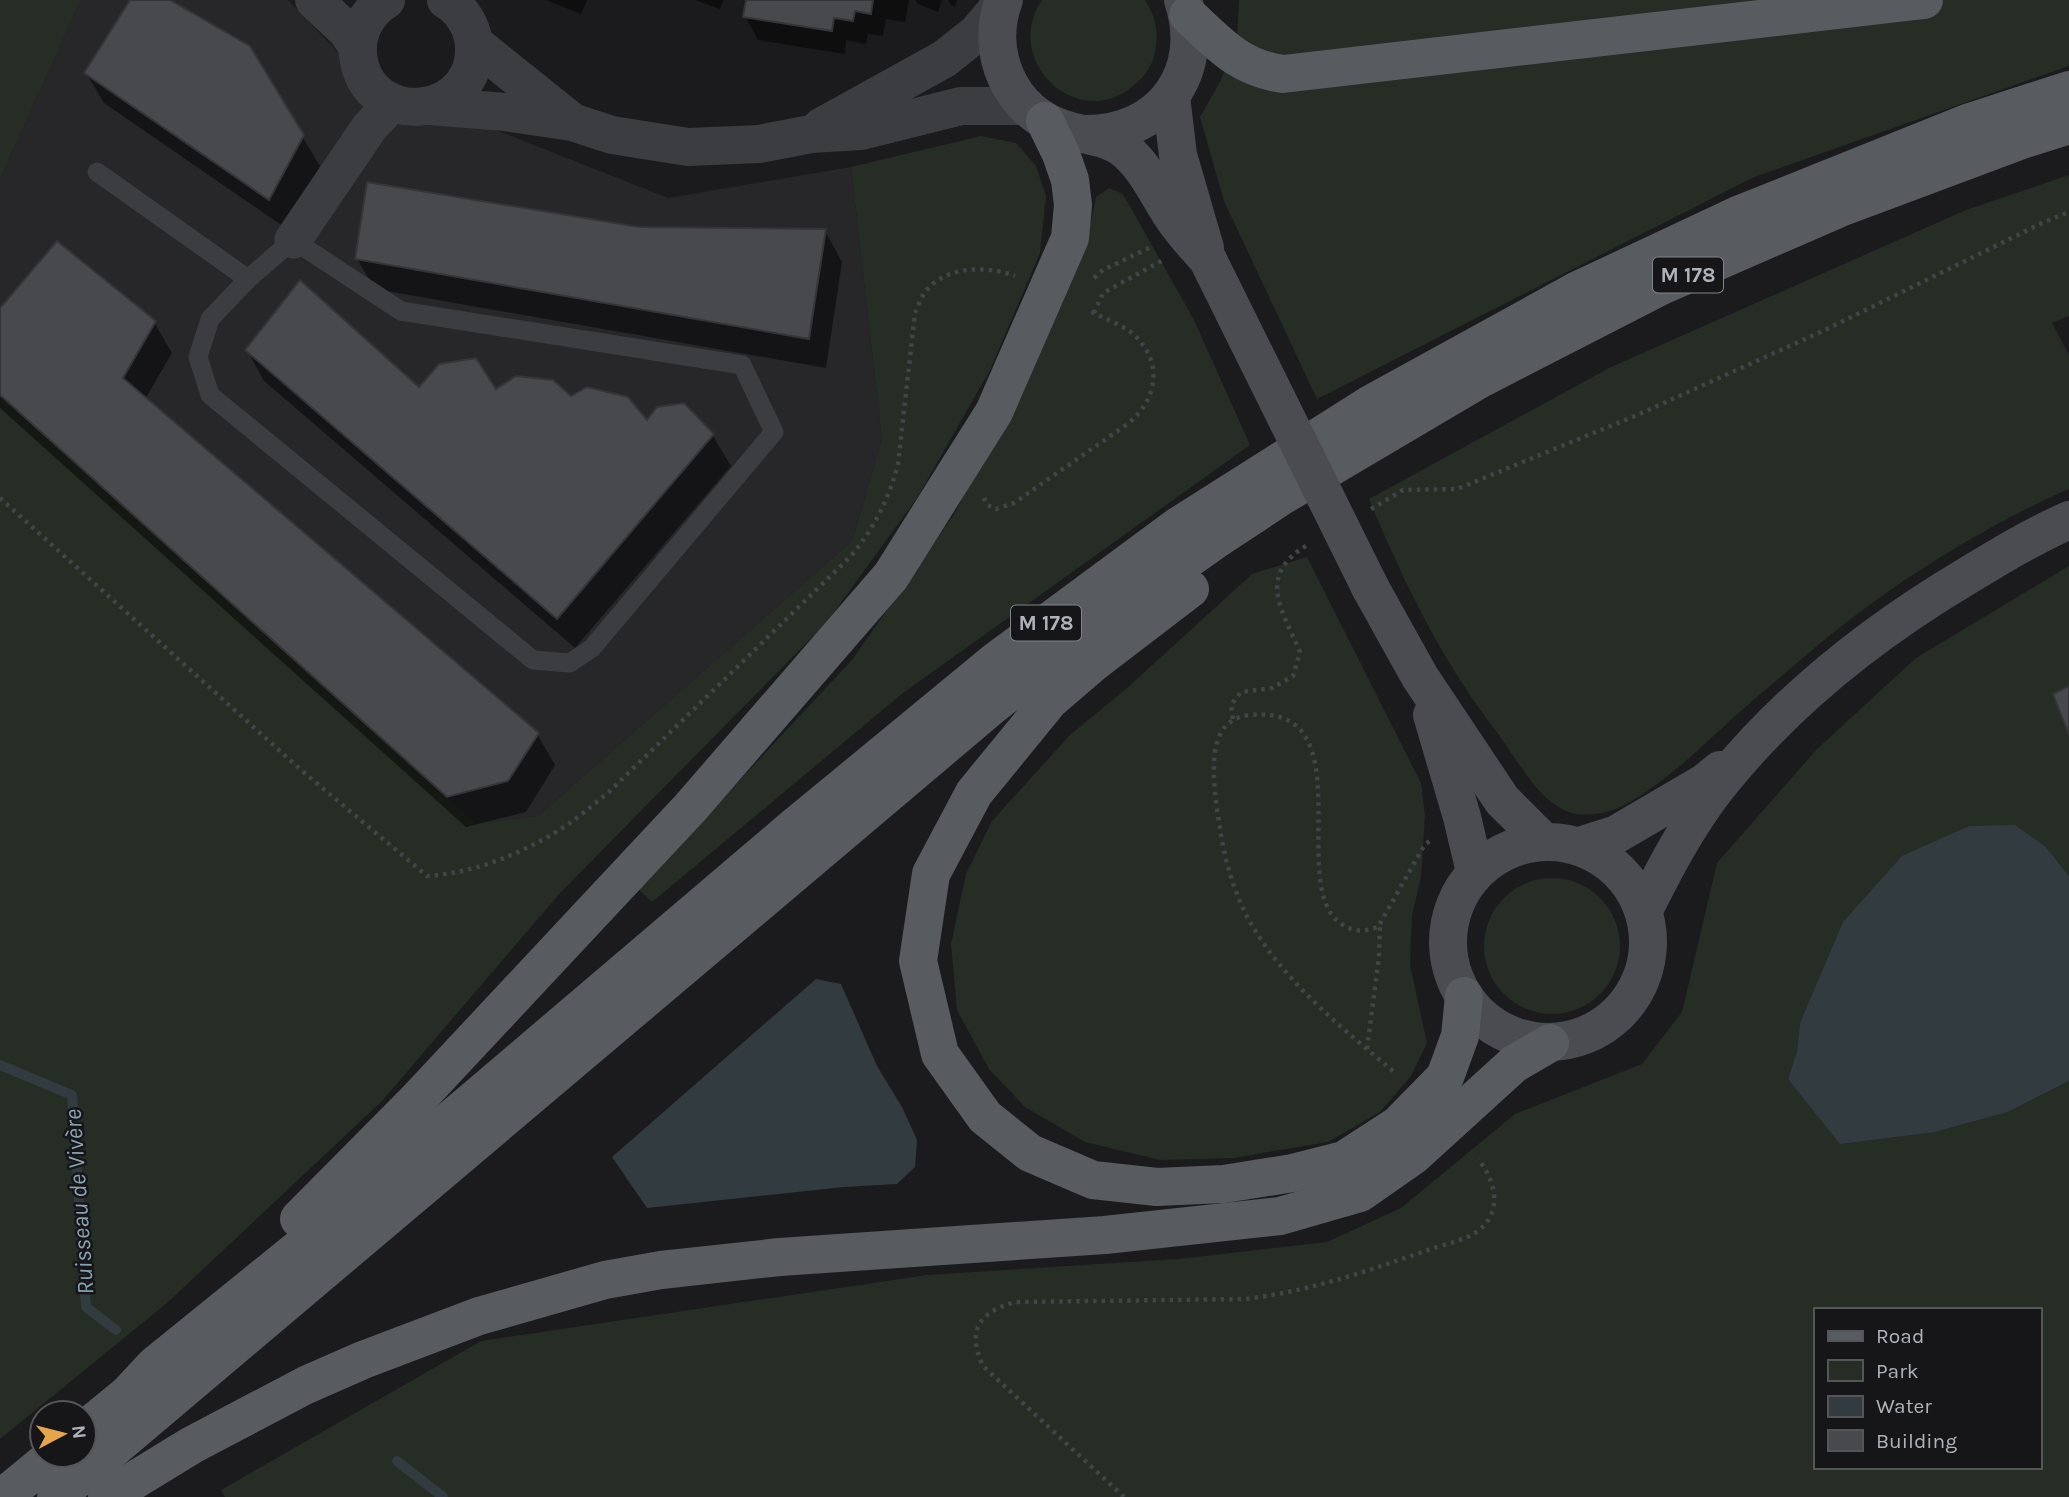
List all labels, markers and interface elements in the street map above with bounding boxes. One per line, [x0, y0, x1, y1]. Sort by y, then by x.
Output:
road number: M 178 [1653, 258, 1723, 292]
road number: M 178 [1011, 606, 1081, 640]
water label: Ruisseau de Vivère [59, 1108, 99, 1296]
legend [1814, 1308, 2041, 1469]
text: Road [1876, 1324, 1924, 1348]
text: Park [1876, 1359, 1919, 1383]
text: Water [1876, 1394, 1932, 1418]
north arrow [28, 1399, 98, 1469]
text: N [67, 1424, 91, 1440]
text: Building [1876, 1429, 1957, 1453]

